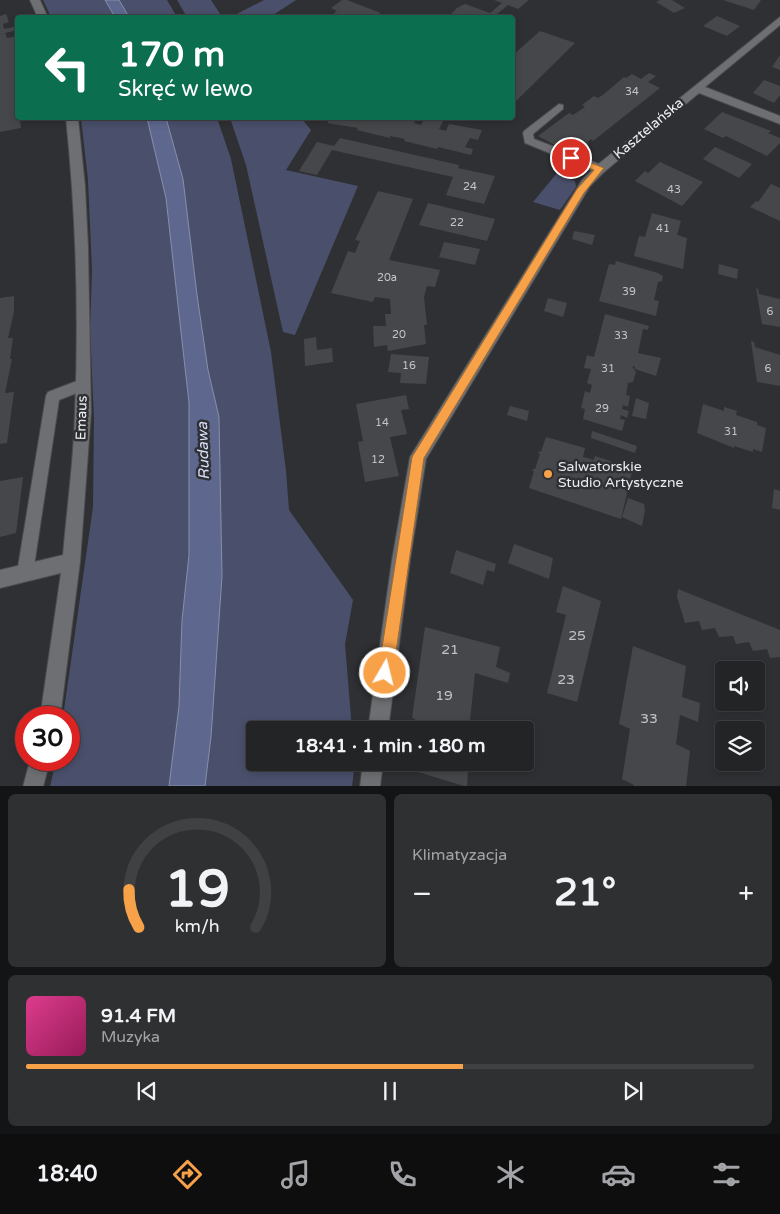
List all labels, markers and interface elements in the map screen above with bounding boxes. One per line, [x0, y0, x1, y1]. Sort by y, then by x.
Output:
text: 170 m [118, 34, 225, 76]
icon: left [35, 35, 100, 100]
text: Skręć w lewo [118, 76, 253, 102]
house number: 34 [625, 85, 639, 98]
street label: Kasztelańska [610, 94, 687, 163]
pin [550, 137, 592, 179]
icon: arrive [557, 144, 585, 172]
house number: 24 [463, 180, 477, 193]
house number: 43 [667, 183, 681, 196]
house number: 22 [450, 216, 464, 229]
house number: 41 [656, 222, 670, 235]
house number: 20a [377, 271, 397, 284]
house number: 39 [622, 285, 636, 298]
house number: 6 [767, 305, 774, 318]
house number: 20 [392, 328, 406, 341]
house number: 33 [614, 329, 628, 342]
house number: 16 [402, 359, 416, 372]
house number: 31 [601, 362, 615, 375]
house number: 6 [765, 362, 772, 375]
street label: Emaus [72, 395, 91, 441]
house number: 29 [595, 402, 609, 415]
house number: 14 [375, 416, 389, 429]
water label: Rudawa [193, 421, 213, 480]
house number: 31 [724, 425, 738, 438]
house number: 12 [371, 453, 385, 466]
place label: Salwatorskie Studio Artystyczne [558, 458, 684, 491]
marker: Salwatorskie Studio Artystyczne [542, 468, 554, 480]
house number: 25 [568, 627, 586, 644]
house number: 21 [441, 641, 459, 658]
position arrow [358, 646, 410, 698]
map controls [715, 661, 765, 771]
button: sound [715, 661, 765, 711]
house number: 23 [557, 671, 575, 688]
house number: 19 [435, 687, 453, 704]
speed limit sign: 30 [15, 706, 80, 771]
house number: 33 [640, 710, 658, 727]
button: layers [715, 721, 765, 771]
text: 18:41 · 1 min · 180 m [294, 735, 486, 757]
text: Klimatyzacja [412, 845, 507, 865]
text: 19 [164, 858, 230, 921]
text: 21° [554, 870, 616, 916]
text: − [412, 877, 432, 911]
text: + [738, 877, 754, 911]
text: km/h [175, 916, 219, 937]
text: 91.4 FM [101, 1005, 176, 1027]
text: Muzyka [101, 1027, 160, 1047]
icon: previous [133, 1077, 161, 1105]
icon: pause [376, 1077, 404, 1105]
icon: next [619, 1077, 647, 1105]
icon: directions [170, 1157, 205, 1192]
icon: music [278, 1157, 313, 1192]
icon: phone [385, 1157, 420, 1192]
icon: climate [493, 1157, 528, 1192]
icon: car [601, 1157, 636, 1192]
icon: filters [709, 1157, 744, 1192]
text: 18:40 [36, 1161, 97, 1187]

